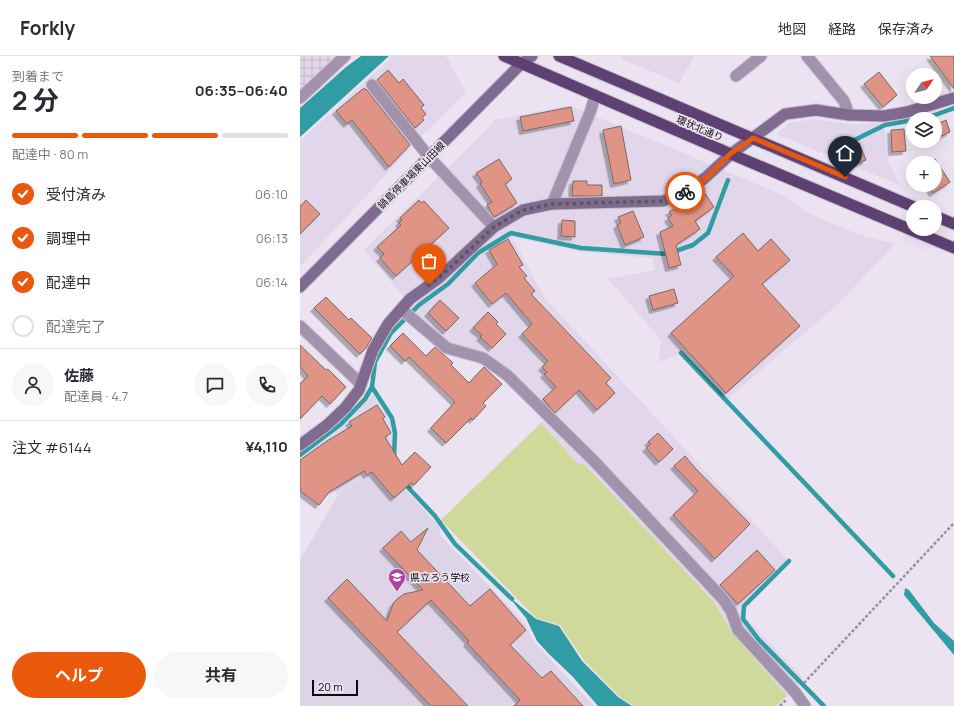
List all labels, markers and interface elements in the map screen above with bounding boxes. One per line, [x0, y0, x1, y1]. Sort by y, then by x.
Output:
text: Forkly [20, 15, 75, 41]
text: 地図 [778, 19, 806, 38]
text: 経路 [828, 19, 856, 38]
text: 保存済み [878, 19, 934, 38]
text: 到着まで [12, 67, 64, 85]
north arrow [906, 68, 942, 104]
map controls [906, 68, 942, 236]
text: 06:35–06:40 [195, 80, 288, 101]
text: 2 分 [12, 82, 59, 118]
street label: 環状北通り [674, 112, 726, 144]
button: layers [906, 112, 942, 148]
pin [828, 136, 862, 177]
street label: 鍋島停車場東山田線 [374, 138, 448, 212]
icon: home [834, 142, 856, 164]
text: 配達中 · 80 m [12, 145, 88, 163]
button: + [906, 156, 942, 192]
courier [665, 172, 705, 212]
icon: bike [674, 181, 696, 203]
icon: check [12, 183, 34, 205]
text: 受付済み [46, 184, 106, 205]
text: 06:10 [255, 185, 288, 203]
button: − [906, 200, 942, 236]
icon: check [12, 227, 34, 249]
text: 調理中 [46, 228, 91, 249]
text: 06:13 [256, 229, 288, 247]
pin [412, 244, 446, 285]
icon: bag [418, 250, 440, 272]
icon: check [12, 271, 34, 293]
text: 配達中 [46, 272, 91, 293]
text: 06:14 [255, 273, 288, 291]
text: 配達完了 [46, 316, 106, 337]
button: person [12, 364, 54, 406]
button: chat [194, 364, 236, 406]
button: phone [246, 364, 288, 406]
text: 佐藤 [64, 365, 94, 386]
text: 配達員 · 4.7 [64, 387, 128, 405]
text: ¥4,110 [245, 436, 288, 457]
text: 注文 #6144 [12, 437, 92, 458]
school or university icon: 県立ろう学校 [387, 567, 407, 592]
place label: 県立ろう学校 [410, 570, 470, 584]
button: ヘルプ [12, 652, 146, 698]
button: 共有 [154, 652, 288, 698]
scale bar [312, 678, 358, 697]
text: 20 m [318, 679, 343, 694]

